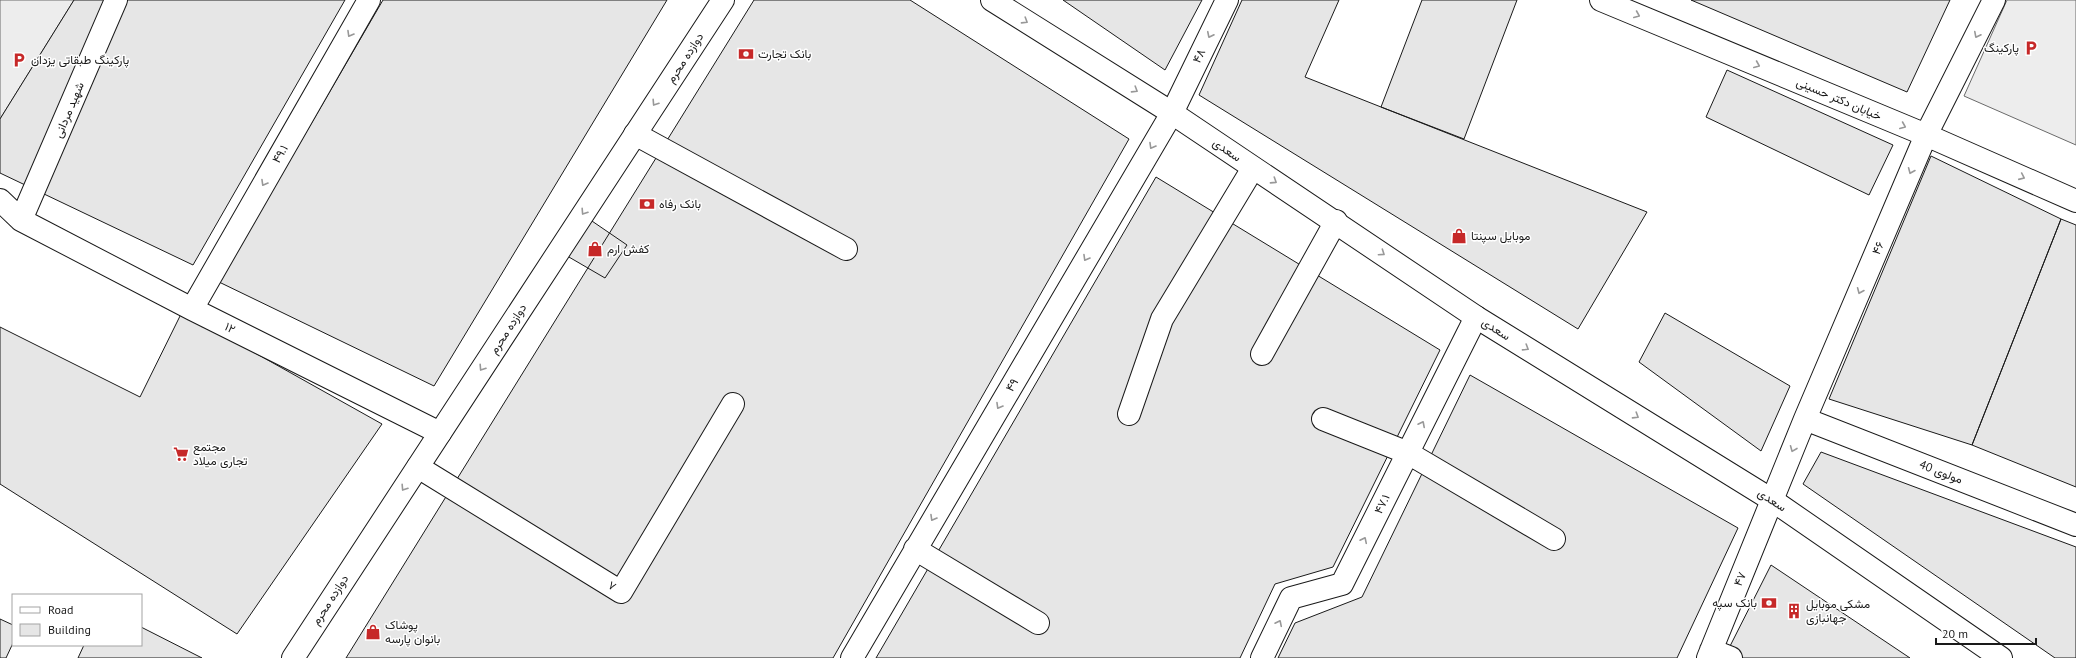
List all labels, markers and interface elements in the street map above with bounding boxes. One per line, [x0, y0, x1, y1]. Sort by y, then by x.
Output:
one-way arrow [1633, 10, 1640, 18]
one-way arrow [1021, 16, 1028, 23]
one-way arrow [347, 30, 354, 37]
street label: دوازده محرم [663, 30, 707, 86]
one-way arrow [1207, 31, 1215, 38]
one-way arrow [1974, 31, 1982, 38]
parking icon: پارکینگ [2022, 39, 2040, 57]
place label: پارکینگ [1984, 40, 2019, 56]
bank icon: بانک تجارت [737, 45, 755, 63]
place label: بانک تجارت [758, 46, 811, 62]
street label: ۴۸ [1189, 46, 1208, 65]
parking icon: پارکینگ طبقاتی یزدان [10, 51, 28, 69]
place label: پارکینگ طبقاتی یزدان [31, 52, 130, 68]
one-way arrow [1753, 60, 1761, 68]
street label: خیابان دکتر حسینی [1794, 74, 1884, 124]
street label: شهید مردانی [50, 80, 88, 140]
one-way arrow [1131, 85, 1138, 92]
one-way arrow [652, 99, 660, 106]
one-way arrow [1899, 121, 1906, 129]
street label: سعدی [1210, 135, 1244, 165]
street label: ۴۹.۱ [268, 142, 291, 166]
one-way arrow [1150, 142, 1157, 149]
one-way arrow [1908, 167, 1916, 175]
one-way arrow [2018, 172, 2026, 180]
one-way arrow [1270, 176, 1277, 184]
one-way arrow [262, 179, 269, 186]
bank icon: بانک رفاه [638, 195, 656, 213]
place label: بانک رفاه [659, 196, 701, 212]
one-way arrow [581, 208, 589, 215]
shop icon: موبایل سپنتا [1450, 227, 1468, 245]
place label: موبایل سپنتا [1471, 228, 1530, 244]
street label: ۴۶ [1868, 239, 1887, 257]
shop icon: کفش ارم [586, 240, 604, 258]
place label: کفش ارم [607, 241, 649, 257]
one-way arrow [1378, 248, 1385, 255]
one-way arrow [1084, 254, 1091, 261]
one-way arrow [1857, 286, 1865, 294]
street label: دوازده محرم [486, 301, 530, 357]
street label: سعدی [1479, 314, 1513, 344]
street label: ۱۲ [222, 319, 238, 336]
one-way arrow [1522, 343, 1529, 350]
one-way arrow [480, 363, 487, 370]
street label: ۴۹ [1002, 376, 1021, 394]
one-way arrow [996, 402, 1004, 409]
one-way arrow [1632, 411, 1639, 419]
one-way arrow [1417, 420, 1425, 428]
place label: مجتمع تجاری میلاد [193, 439, 248, 469]
supermarket icon: مجتمع تجاری میلاد [172, 445, 190, 463]
one-way arrow [1790, 445, 1798, 453]
street label: مولوی 40 [1917, 456, 1965, 488]
one-way arrow [401, 484, 409, 491]
street label: سعدی [1755, 485, 1789, 515]
street label: ۴۷.۱ [1370, 492, 1393, 516]
one-way arrow [931, 514, 938, 522]
one-way arrow [1360, 537, 1367, 544]
street label: ۴۷ [1730, 570, 1749, 588]
street label: دوازده محرم [308, 572, 352, 628]
street label: ۷ [605, 577, 619, 594]
legend [12, 594, 142, 646]
bank icon: بانک سپه [1760, 594, 1778, 612]
place label: بانک سپه [1712, 595, 1757, 611]
place label: مشکی موبایل جهانبازی [1806, 596, 1870, 626]
text: Road [48, 602, 73, 617]
building icon: مشکی موبایل جهانبازی [1785, 602, 1803, 620]
place label: پوشاک بانوان پارسه [385, 617, 440, 647]
one-way arrow [1274, 620, 1282, 627]
scale bar [1936, 620, 2036, 646]
text: Building [48, 622, 91, 637]
shop icon: پوشاک بانوان پارسه [364, 623, 382, 641]
text: 20 m [1942, 626, 1968, 641]

